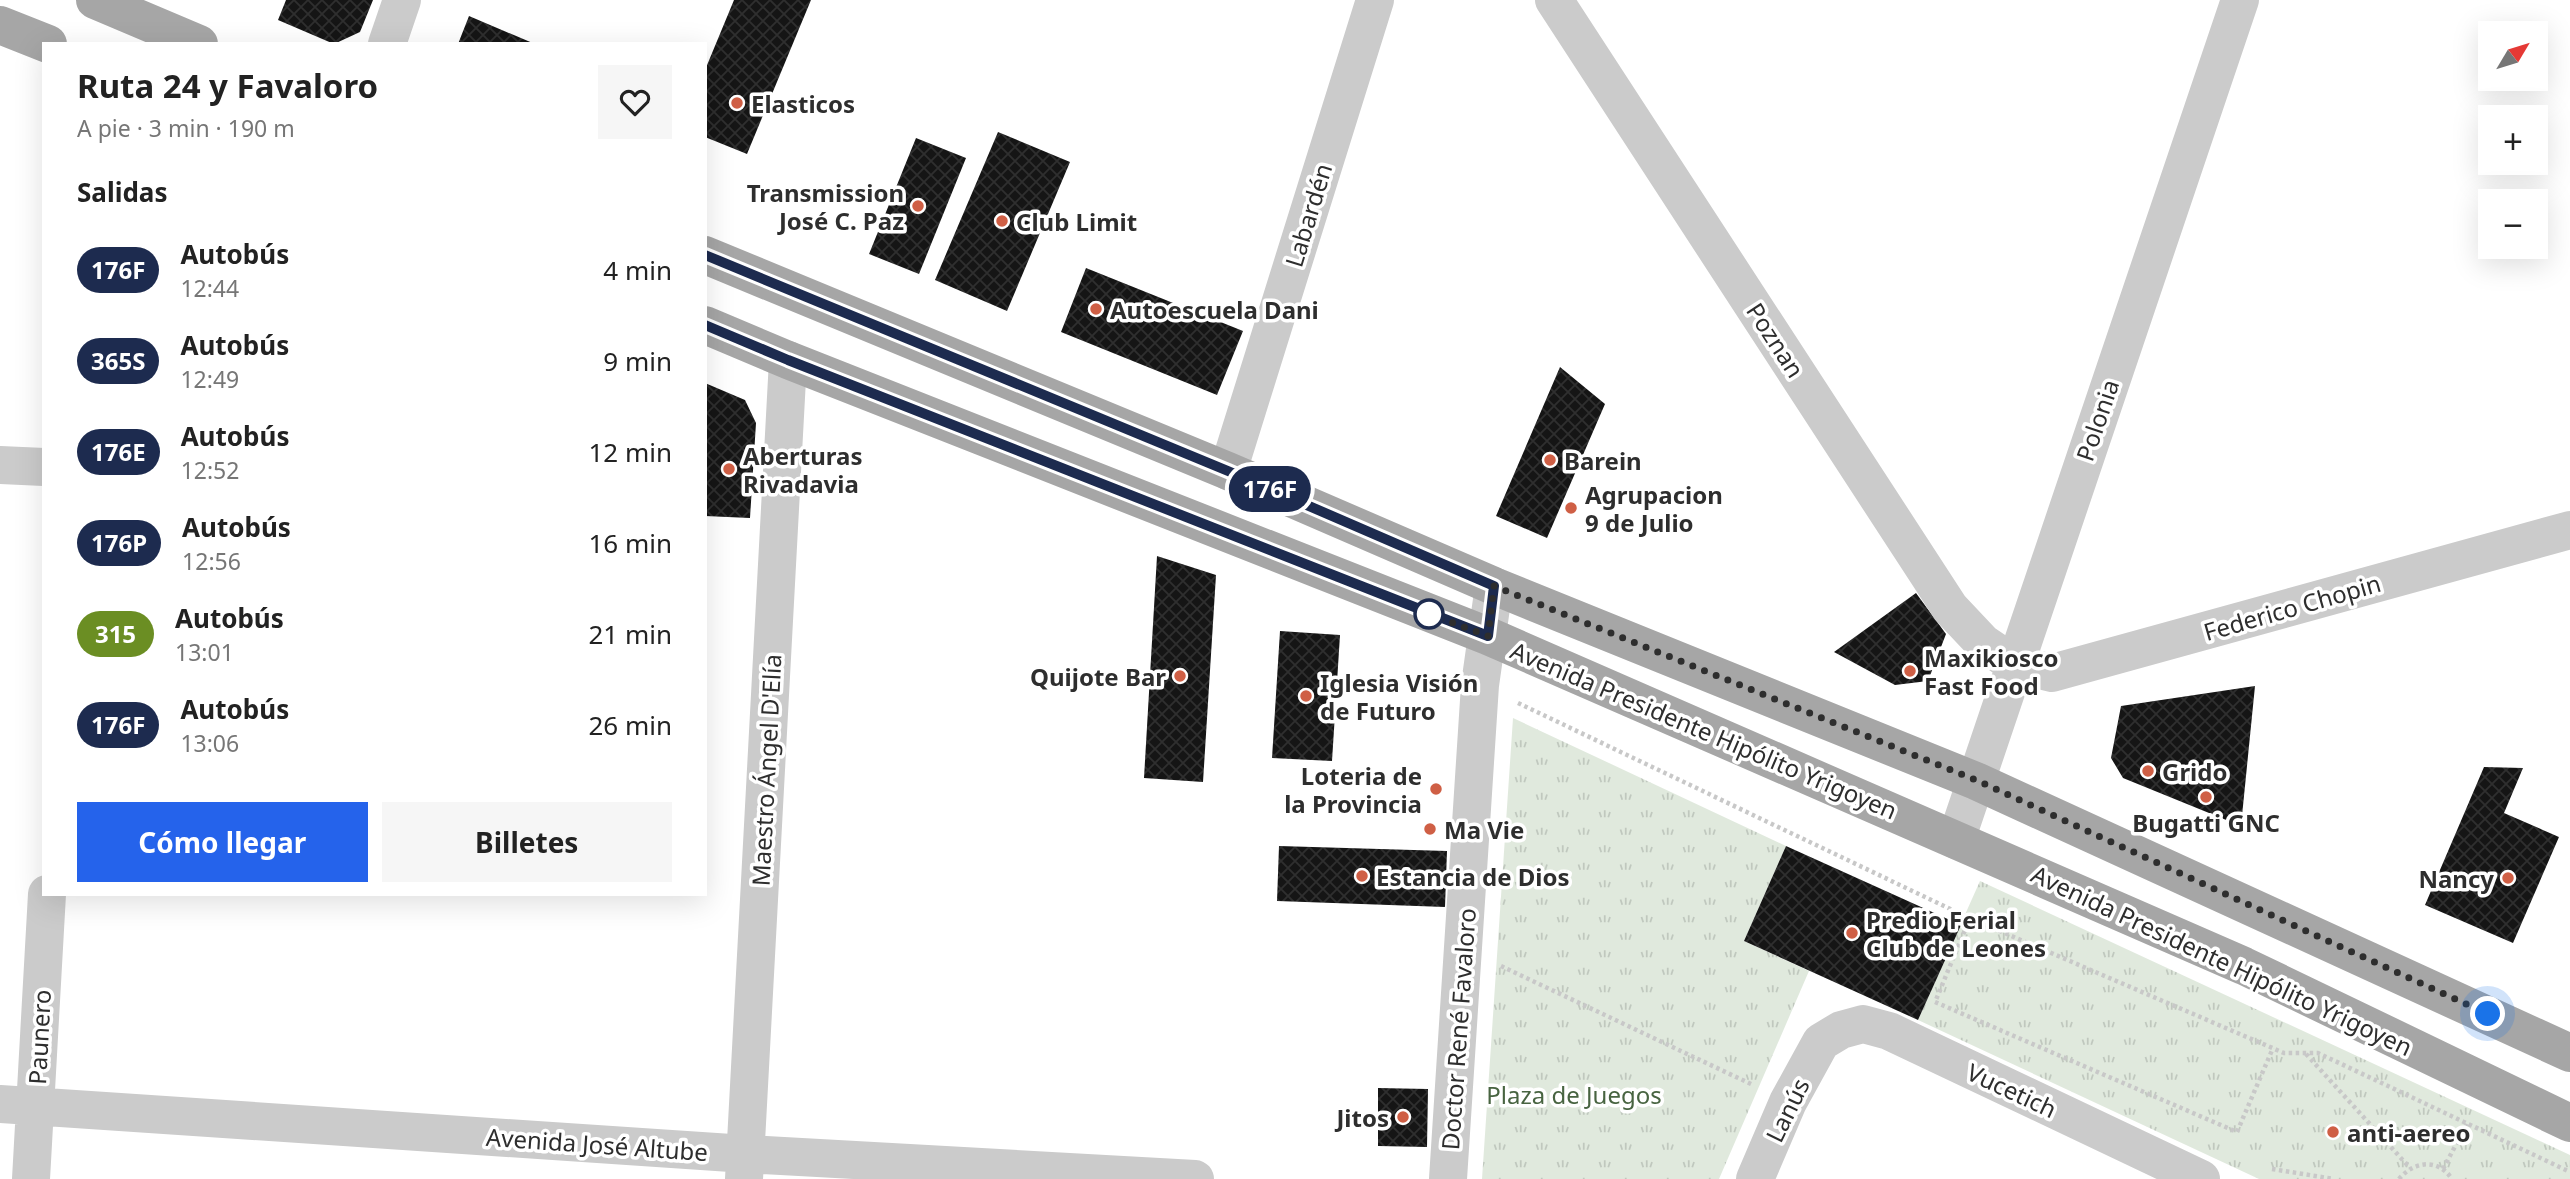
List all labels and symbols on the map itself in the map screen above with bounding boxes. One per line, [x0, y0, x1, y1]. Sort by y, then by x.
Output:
north arrow [2478, 21, 2548, 91]
place label: Elasticos [751, 87, 855, 120]
marker: Elasticos [729, 95, 745, 111]
street label: Labardén [1277, 159, 1339, 271]
place label: Transmission José C. Paz [747, 176, 904, 237]
marker: Transmission José C. Paz [910, 198, 926, 214]
place label: Club Limit [1016, 205, 1137, 238]
marker: Club Limit [994, 213, 1010, 229]
place label: Autoescuela Dani [1110, 293, 1319, 326]
street label: Poznan [1739, 296, 1813, 384]
marker: Autoescuela Dani [1088, 301, 1104, 317]
street label: Polonia [2068, 375, 2126, 465]
place label: Aberturas Rivadavia [743, 439, 863, 500]
place label: Barein [1564, 444, 1642, 477]
marker: Barein [1542, 452, 1558, 468]
marker: Aberturas Rivadavia [721, 461, 737, 477]
line badge: 176F [1221, 466, 1319, 512]
place label: Agrupacion 9 de Julio [1585, 478, 1723, 539]
marker: Agrupacion 9 de Julio [1563, 500, 1579, 516]
street label: Federico Chopin [2200, 566, 2384, 648]
unlabelled marker [1414, 599, 1444, 629]
street label: Avenida Presidente Hipólito Yrigoyen [1506, 633, 1902, 827]
place label: Maxikiosco Fast Food [1924, 641, 2059, 702]
street label: Maestro Ángel D'Elía [743, 653, 789, 887]
place label: Quijote Bar [1030, 660, 1166, 693]
marker: Maxikiosco Fast Food [1902, 663, 1918, 679]
place label: Iglesia Visión de Futuro [1320, 666, 1478, 727]
marker: Quijote Bar [1172, 668, 1188, 684]
marker: Iglesia Visión de Futuro [1298, 688, 1314, 704]
place label: Grido [2162, 755, 2227, 788]
place label: Loteria de la Provincia [1284, 759, 1422, 820]
marker: Grido [2140, 763, 2156, 779]
marker: Loteria de la Provincia [1428, 781, 1444, 797]
marker: Bugatti GNC [2198, 789, 2214, 805]
place label: Bugatti GNC [2132, 806, 2280, 839]
place label: Ma Vie [1444, 813, 1524, 846]
marker: Ma Vie [1422, 821, 1438, 837]
street label: Avenida Presidente Hipólito Yrigoyen [2026, 857, 2418, 1063]
place label: Estancia de Dios [1376, 860, 1570, 893]
place label: Nancy [2418, 862, 2494, 895]
marker: Estancia de Dios [1354, 868, 1370, 884]
marker: Nancy [2500, 870, 2516, 886]
place label: Predio Ferial Club de Leones [1866, 903, 2046, 964]
street label: Doctor René Favaloro [1433, 907, 1483, 1151]
marker: Predio Ferial Club de Leones [1844, 925, 1860, 941]
street label: Paunero [20, 989, 58, 1085]
your location [2470, 996, 2505, 1031]
street label: Vucetich [1962, 1055, 2062, 1125]
street label: Lanús [1757, 1073, 1817, 1147]
park label: Plaza de Juegos [1486, 1078, 1662, 1111]
place label: Jitos [1334, 1101, 1389, 1134]
marker: Jitos [1395, 1109, 1411, 1125]
place label: anti-aereo [2347, 1116, 2471, 1149]
street label: Avenida José Altube [485, 1120, 709, 1168]
marker: anti-aereo [2325, 1124, 2341, 1140]

